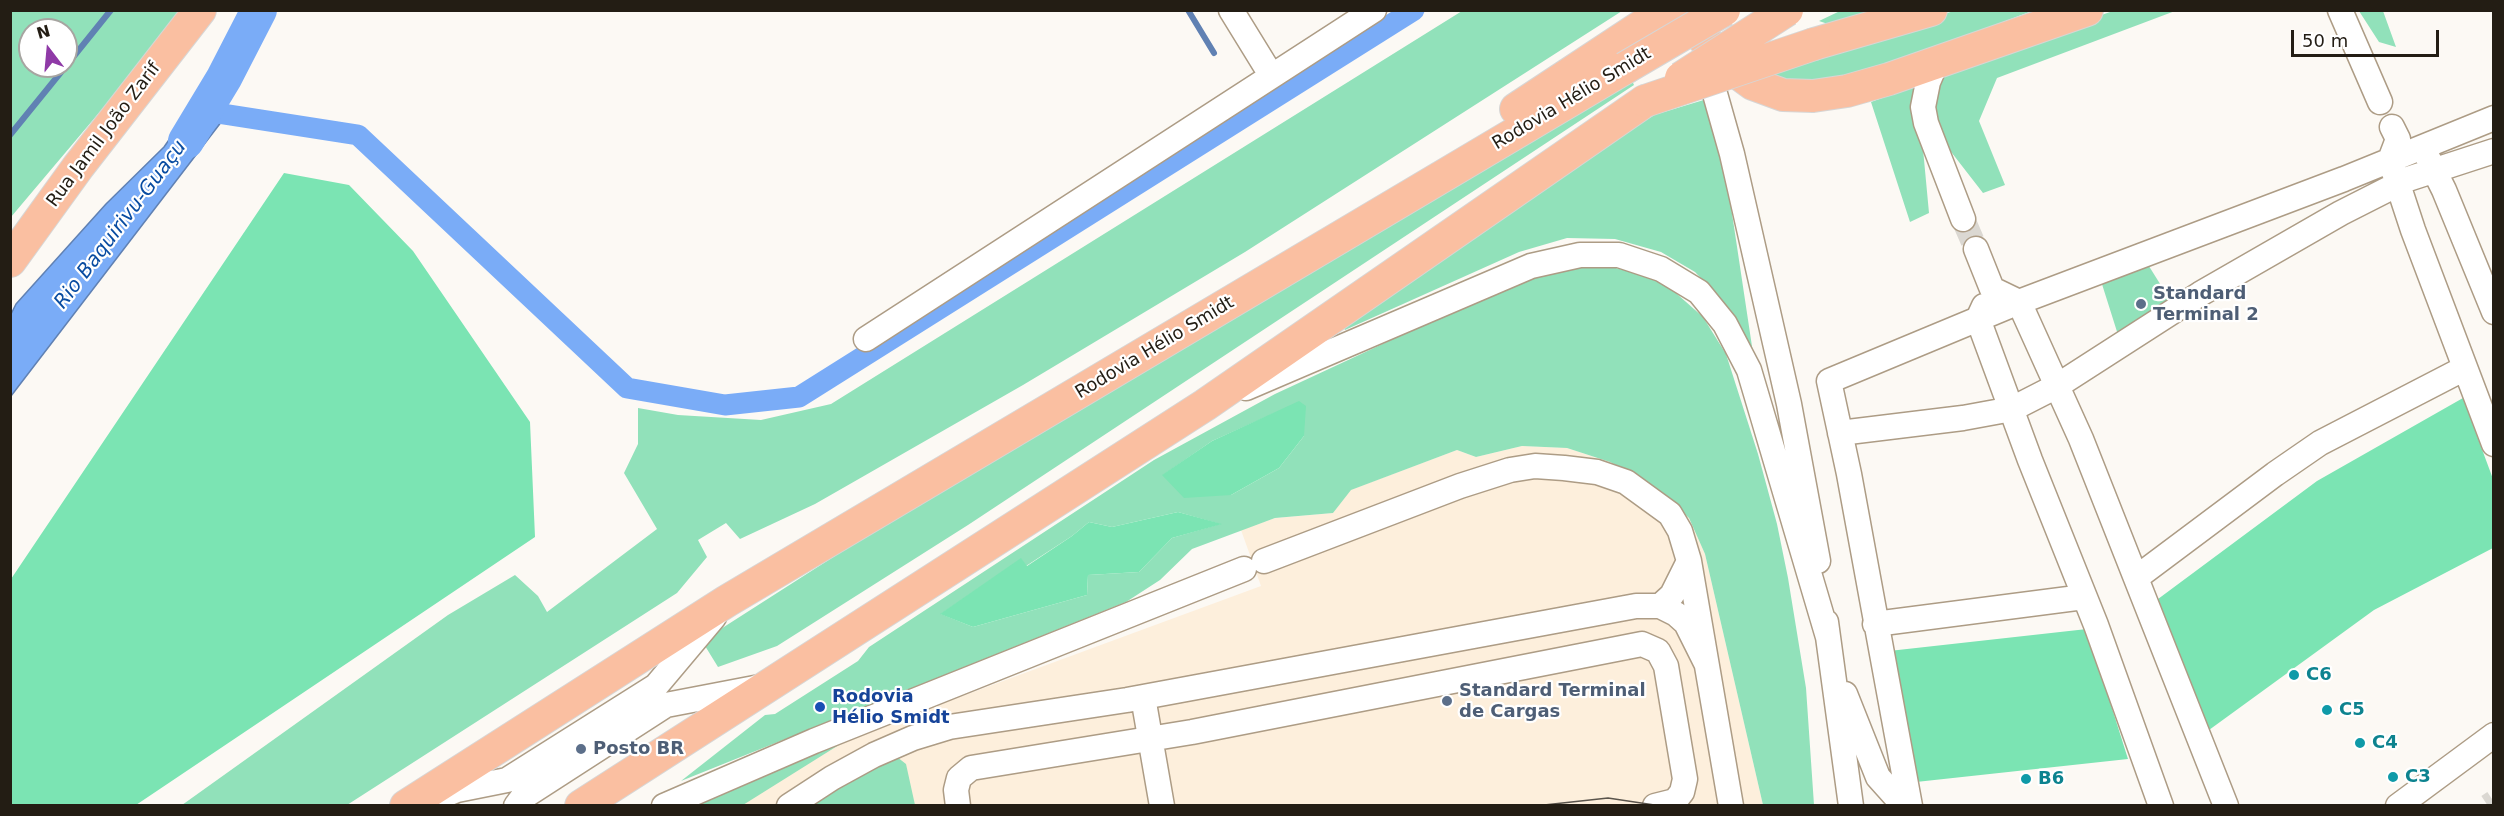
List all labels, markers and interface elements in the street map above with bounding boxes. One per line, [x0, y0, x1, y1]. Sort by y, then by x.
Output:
north arrow [18, 18, 78, 78]
scale bar [2294, 18, 2442, 56]
text: N [34, 21, 52, 43]
text: 50 m [2302, 30, 2348, 51]
street label: Rodovia Hélio Smidt [1489, 43, 1655, 155]
street label: Rua Jamil João Zarif [43, 58, 165, 212]
water label: Rio Baquirivu-Guaçu [50, 136, 192, 314]
place label: Standard Terminal 2 [2153, 283, 2259, 326]
street label: Rodovia Hélio Smidt [1072, 292, 1238, 404]
marker: Standard Terminal 2 [2134, 297, 2148, 311]
place label: C6 [2306, 664, 2332, 686]
marker: C6 [2287, 668, 2301, 682]
place label: Standard Terminal de Cargas [1459, 680, 1646, 722]
place label: Rodovia Hélio Smidt [832, 686, 950, 728]
marker: Standard Terminal de Cargas [1440, 694, 1454, 708]
place label: C5 [2339, 699, 2365, 721]
marker: Rodovia Hélio Smidt [813, 700, 827, 714]
marker: C5 [2320, 703, 2334, 717]
place label: C4 [2372, 732, 2398, 754]
marker: C4 [2353, 736, 2367, 750]
place label: Posto BR [593, 738, 684, 760]
marker: Posto BR [574, 742, 588, 756]
place label: C3 [2405, 766, 2431, 788]
place label: B6 [2038, 768, 2064, 790]
marker: C3 [2386, 770, 2400, 784]
marker: B6 [2019, 772, 2033, 786]

